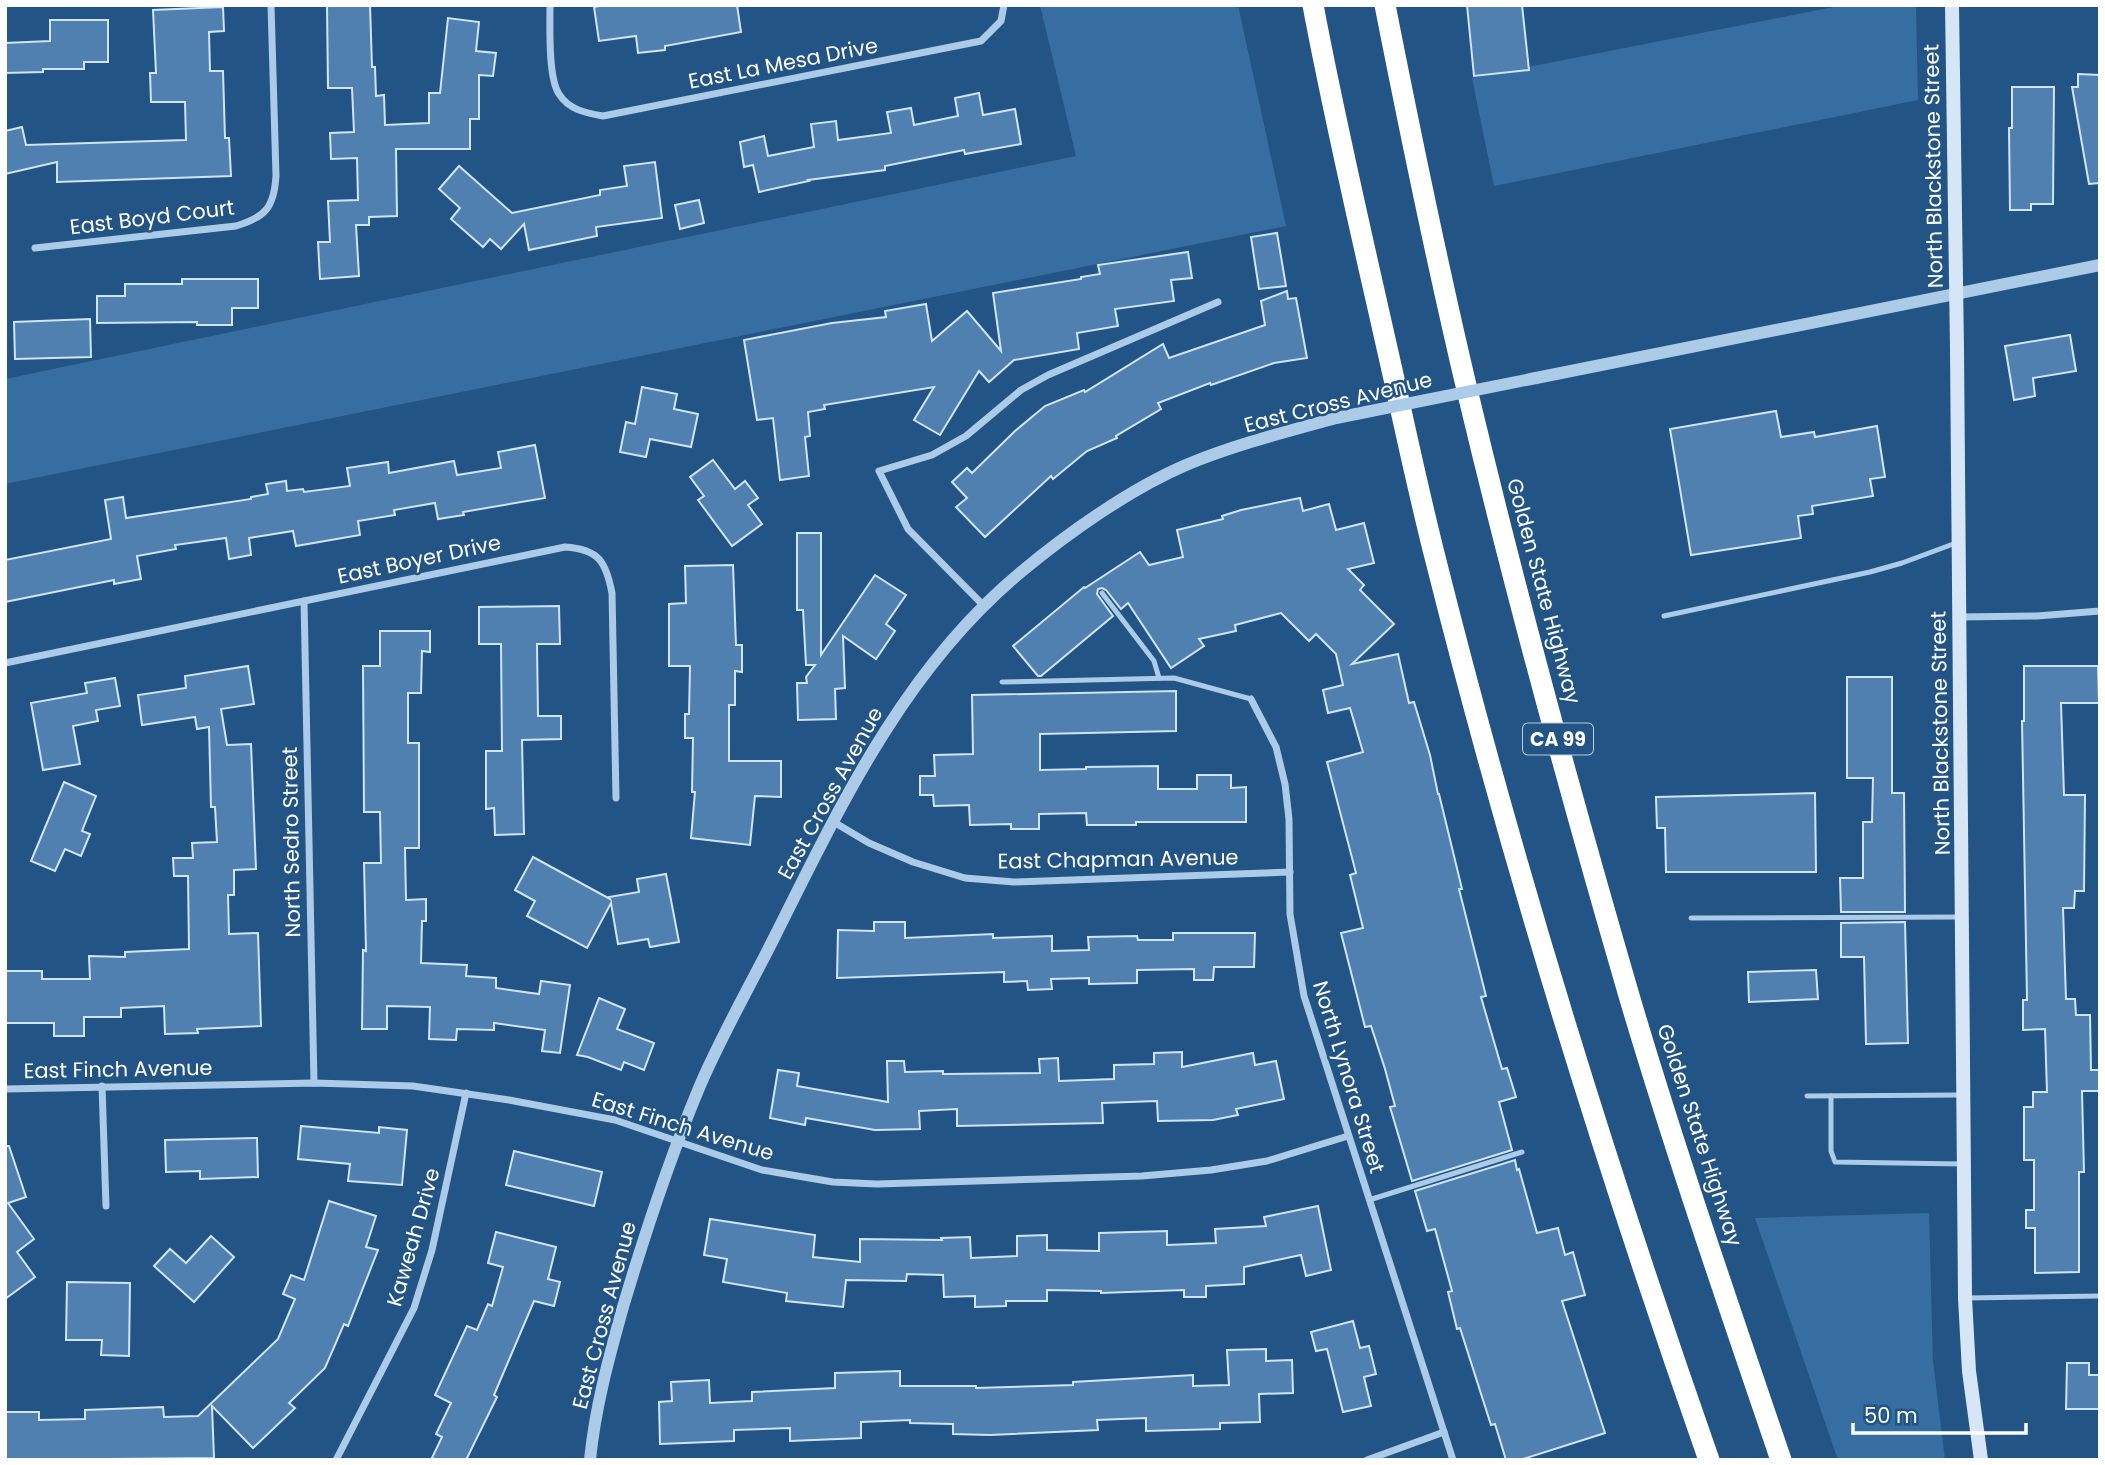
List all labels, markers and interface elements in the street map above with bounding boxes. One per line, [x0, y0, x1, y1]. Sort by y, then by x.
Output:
street label: East La Mesa Drive [686, 30, 880, 96]
street label: North Blackstone Street [1916, 44, 1950, 288]
street label: East Boyd Court [68, 193, 236, 241]
street label: East Cross Avenue [1241, 365, 1435, 439]
street label: Golden State Highway [1500, 475, 1588, 707]
street label: East Boyer Drive [335, 528, 503, 590]
street label: North Blackstone Street [1923, 611, 1957, 855]
street label: East Cross Avenue [771, 702, 889, 884]
road number: CA 99 [1523, 724, 1593, 754]
street label: North Sedro Street [275, 746, 307, 938]
street label: East Chapman Avenue [997, 842, 1239, 876]
street label: North Lynora Street [1306, 977, 1392, 1177]
street label: Golden State Highway [1650, 1020, 1750, 1250]
street label: East Finch Avenue [23, 1053, 213, 1085]
street label: East Finch Avenue [588, 1084, 778, 1168]
street label: Kaweah Drive [379, 1164, 447, 1310]
street label: East Cross Avenue [565, 1218, 643, 1412]
scale bar [1853, 1392, 2026, 1436]
text: 50 m [1864, 1401, 1918, 1430]

